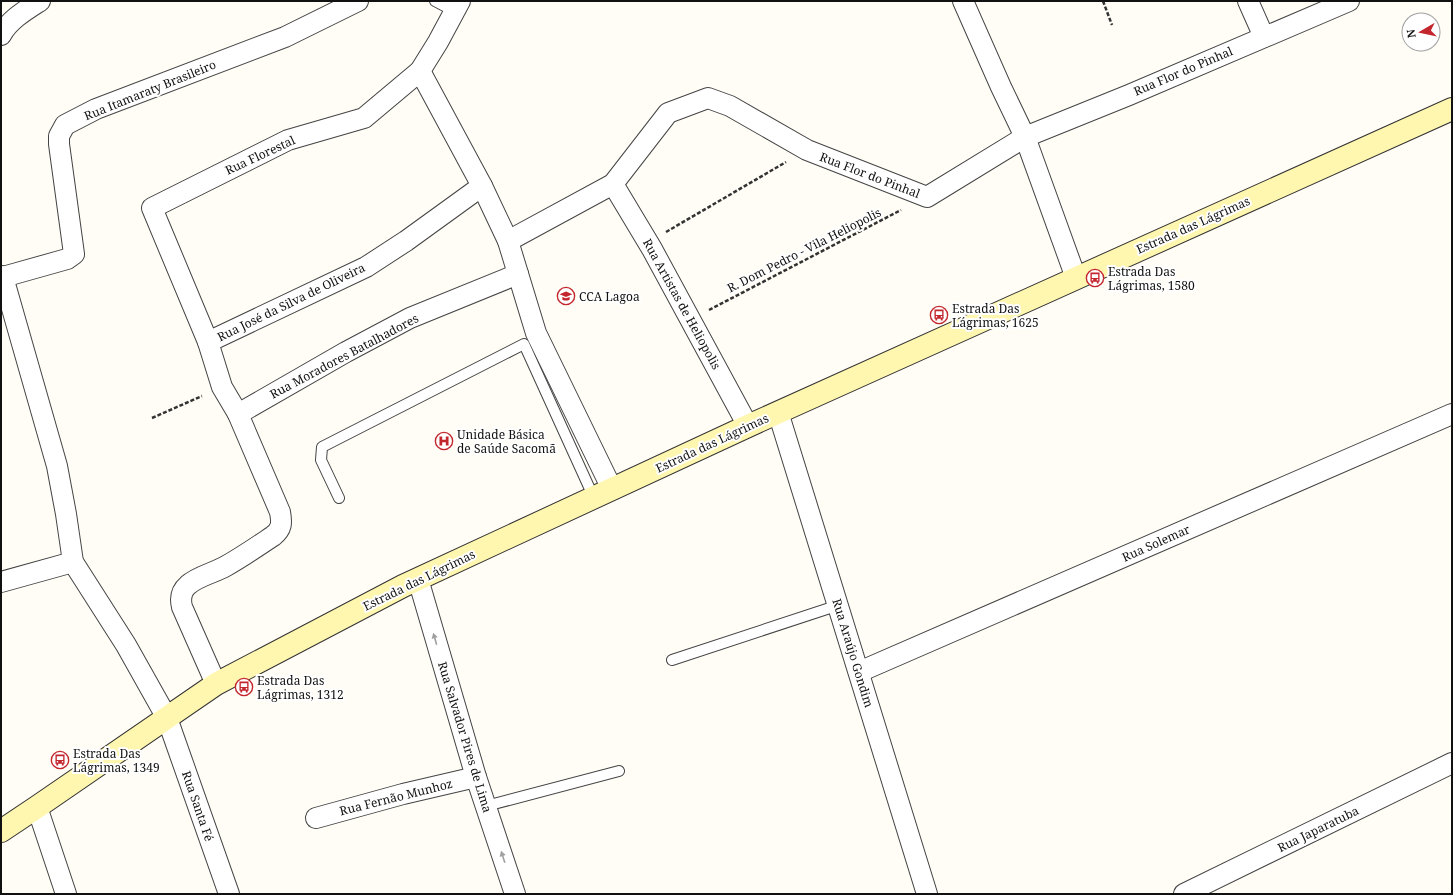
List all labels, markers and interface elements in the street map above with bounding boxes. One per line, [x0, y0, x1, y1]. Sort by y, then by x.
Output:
north arrow [1401, 12, 1441, 52]
text: N [1402, 28, 1419, 39]
street label: Rua Flor do Pinhal [1131, 42, 1235, 100]
street label: Rua Itamaraty Brasileiro [81, 56, 219, 124]
street label: Rua Florestal [222, 131, 298, 179]
street label: Rua Flor do Pinhal [817, 148, 923, 202]
street label: Estrada das Lágrimas [1133, 192, 1253, 258]
street label: R. Dom Pedro - Vila Heliopolis [724, 204, 884, 296]
street label: Rua Artistas de Heliopolis [639, 236, 725, 372]
street label: Rua José da Silva de Oliveira [214, 259, 368, 345]
place label: Estrada Das Lágrimas, 1580 [1108, 263, 1195, 294]
bus stop icon: Estrada Das Lágrimas, 1580 [1085, 268, 1105, 288]
school or university icon: CCA Lagoa [556, 286, 576, 306]
place label: CCA Lagoa [579, 288, 640, 305]
place label: Estrada Das Lágrimas, 1625 [952, 300, 1039, 331]
bus stop icon: Estrada Das Lágrimas, 1625 [929, 305, 949, 325]
street label: Rua Moradores Batalhadores [267, 310, 421, 402]
street label: Estrada das Lágrimas [653, 409, 771, 477]
place label: Unidade Básica de Saúde Sacomã [457, 426, 556, 457]
hospital icon: Unidade Básica de Saúde Sacomã [434, 431, 454, 451]
street label: Rua Solemar [1119, 520, 1193, 566]
street label: Estrada das Lágrimas [360, 545, 478, 615]
street label: Rua Araújo Gondim [828, 596, 878, 710]
one-way arrow [432, 633, 438, 645]
street label: Rua Salvador Pires de Lima [434, 659, 496, 815]
place label: Estrada Das Lágrimas, 1312 [257, 672, 344, 703]
bus stop icon: Estrada Das Lágrimas, 1312 [234, 677, 254, 697]
place label: Estrada Das Lágrimas, 1349 [73, 745, 160, 776]
bus stop icon: Estrada Das Lágrimas, 1349 [50, 750, 70, 770]
street label: Rua Santa Fé [178, 768, 218, 844]
street label: Rua Fernão Munhoz [338, 775, 454, 819]
street label: Rua Japaratuba [1274, 802, 1362, 856]
one-way arrow [500, 851, 506, 863]

